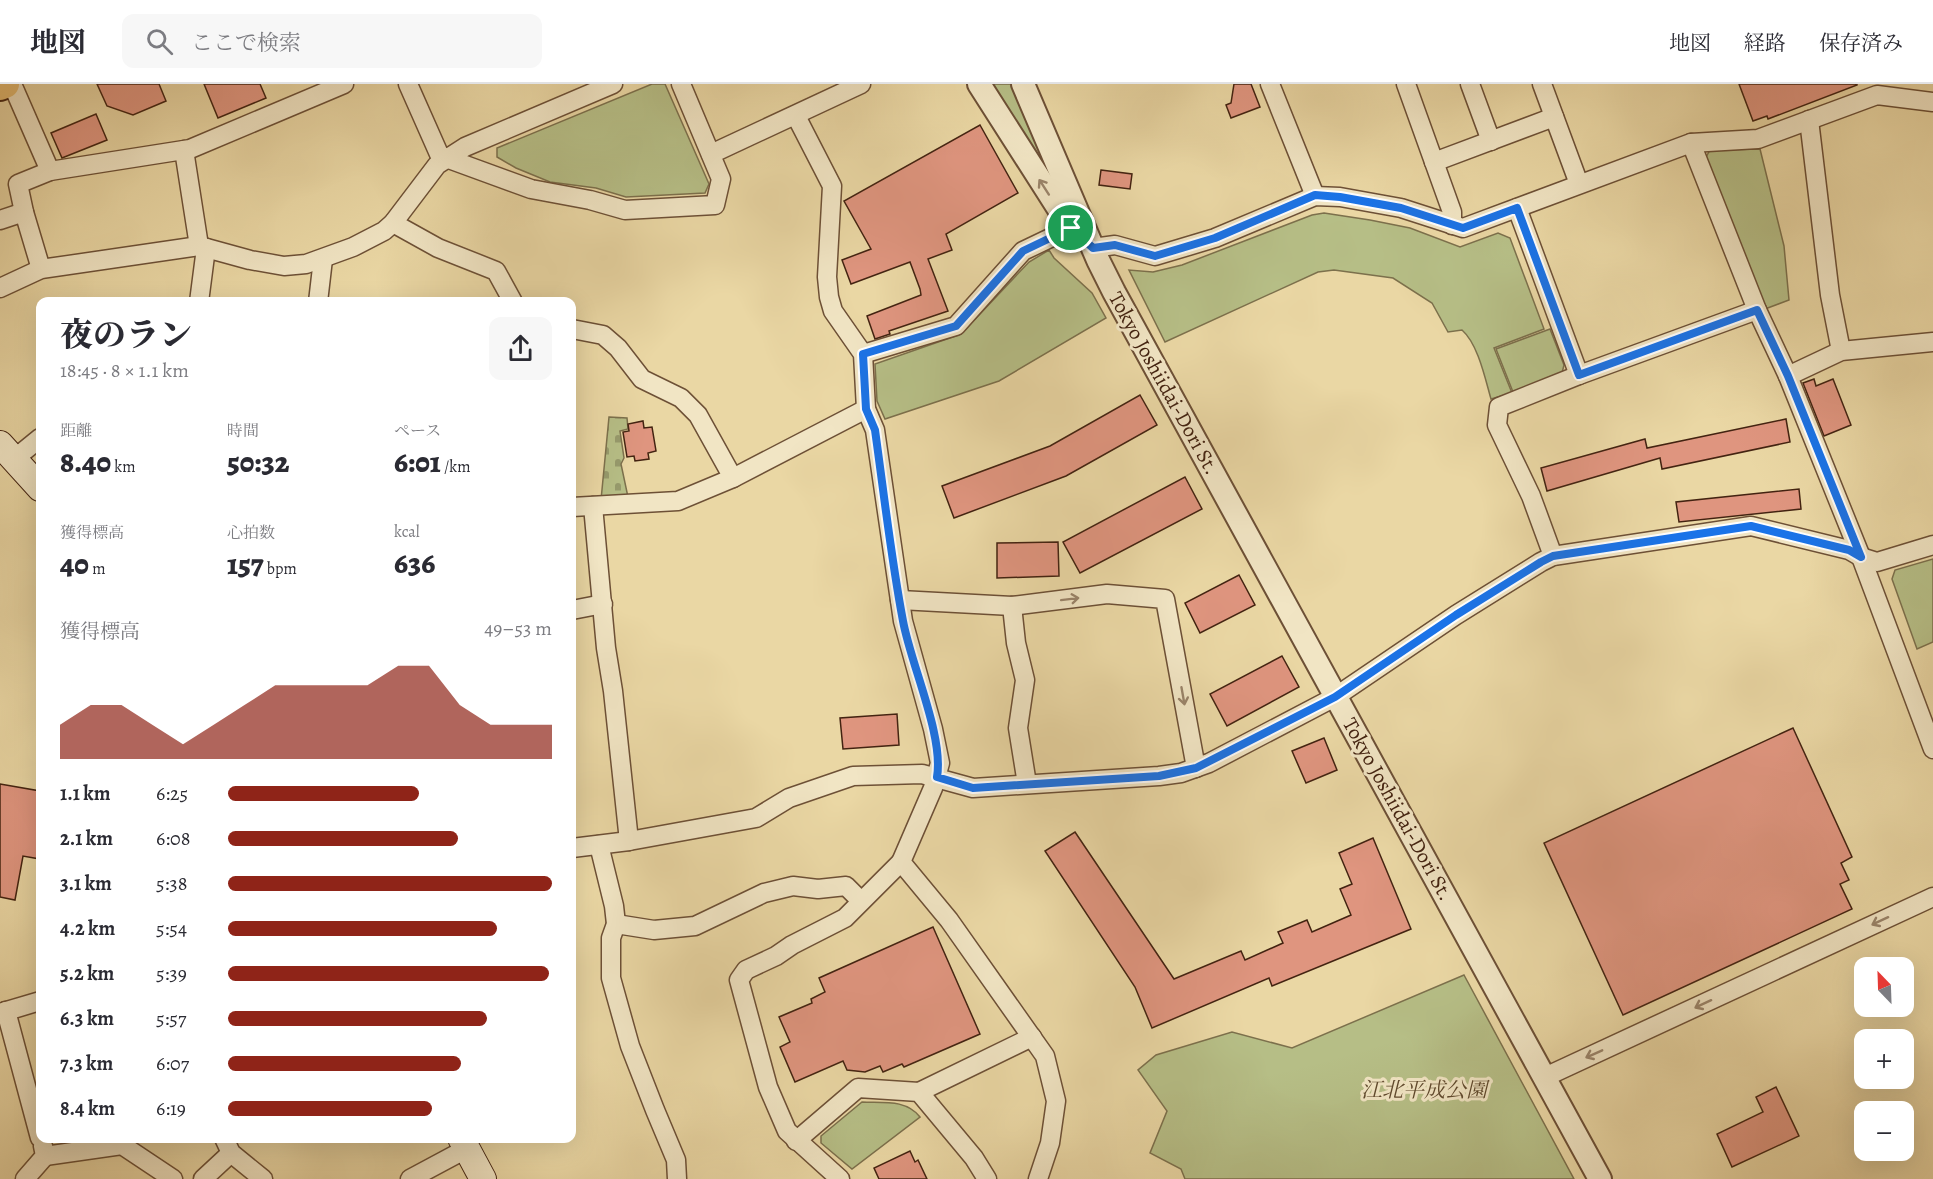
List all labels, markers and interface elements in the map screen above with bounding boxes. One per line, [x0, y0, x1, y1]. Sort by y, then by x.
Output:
search box [122, 14, 542, 68]
text: 地図 [30, 24, 86, 62]
icon: search [143, 25, 176, 58]
text: ここで検索 [191, 28, 301, 58]
text: 地図 [1669, 29, 1711, 57]
text: 経路 [1744, 29, 1786, 57]
text: 保存済み [1819, 29, 1903, 57]
one-way arrow [1037, 179, 1049, 196]
pin [1045, 202, 1096, 253]
icon: arrive [1054, 211, 1087, 244]
street label: Tokyo Joshiidai-Dori St. [1102, 287, 1226, 479]
text: 夜のラン [60, 312, 192, 357]
button: share [489, 317, 552, 380]
text: 18:45 · 8 × 1.1 km [60, 357, 189, 384]
text: 距離 [60, 420, 92, 442]
text: 時間 [227, 420, 259, 442]
text: ペース [394, 420, 441, 442]
text: 8.40 [60, 442, 111, 482]
text: 50:32 [227, 442, 289, 482]
text: 6:01 [394, 442, 441, 482]
text: km [111, 456, 135, 478]
text: /km [441, 456, 471, 478]
text: kcal [394, 521, 420, 543]
text: 獲得標高 [60, 522, 124, 544]
text: 心拍数 [227, 522, 275, 544]
text: 636 [394, 543, 435, 583]
text: 40 [60, 544, 89, 584]
text: 157 [227, 544, 264, 584]
text: m [89, 558, 105, 580]
text: bpm [264, 558, 297, 580]
one-way arrow [1059, 593, 1079, 604]
text: 49–53 m [484, 615, 552, 642]
text: 獲得標高 [60, 618, 140, 645]
one-way arrow [1178, 686, 1189, 706]
street label: Tokyo Joshiidai-Dori St. [1336, 713, 1460, 905]
text: 1.1 km [60, 780, 110, 807]
text: 6:25 [156, 780, 188, 807]
text: 2.1 km [60, 825, 113, 852]
text: 6:08 [156, 825, 190, 852]
text: 3.1 km [60, 870, 112, 897]
text: 5:38 [156, 870, 187, 897]
text: 4.2 km [60, 915, 115, 942]
text: 5:54 [156, 915, 187, 942]
one-way arrow [1871, 916, 1889, 928]
north arrow [1854, 957, 1914, 1017]
map controls [1854, 957, 1914, 1161]
text: 5.2 km [60, 960, 114, 987]
text: 5:39 [156, 960, 187, 987]
one-way arrow [1695, 999, 1713, 1011]
text: 6.3 km [60, 1005, 114, 1032]
text: 5:57 [156, 1005, 186, 1032]
button: + [1854, 1029, 1914, 1089]
one-way arrow [1585, 1049, 1603, 1060]
text: 7.3 km [60, 1050, 113, 1077]
text: 6:07 [156, 1050, 189, 1077]
park label: 江北平成公園 [1361, 1076, 1490, 1104]
text: 8.4 km [60, 1095, 115, 1122]
text: 6:19 [156, 1095, 186, 1122]
button: − [1854, 1101, 1914, 1161]

